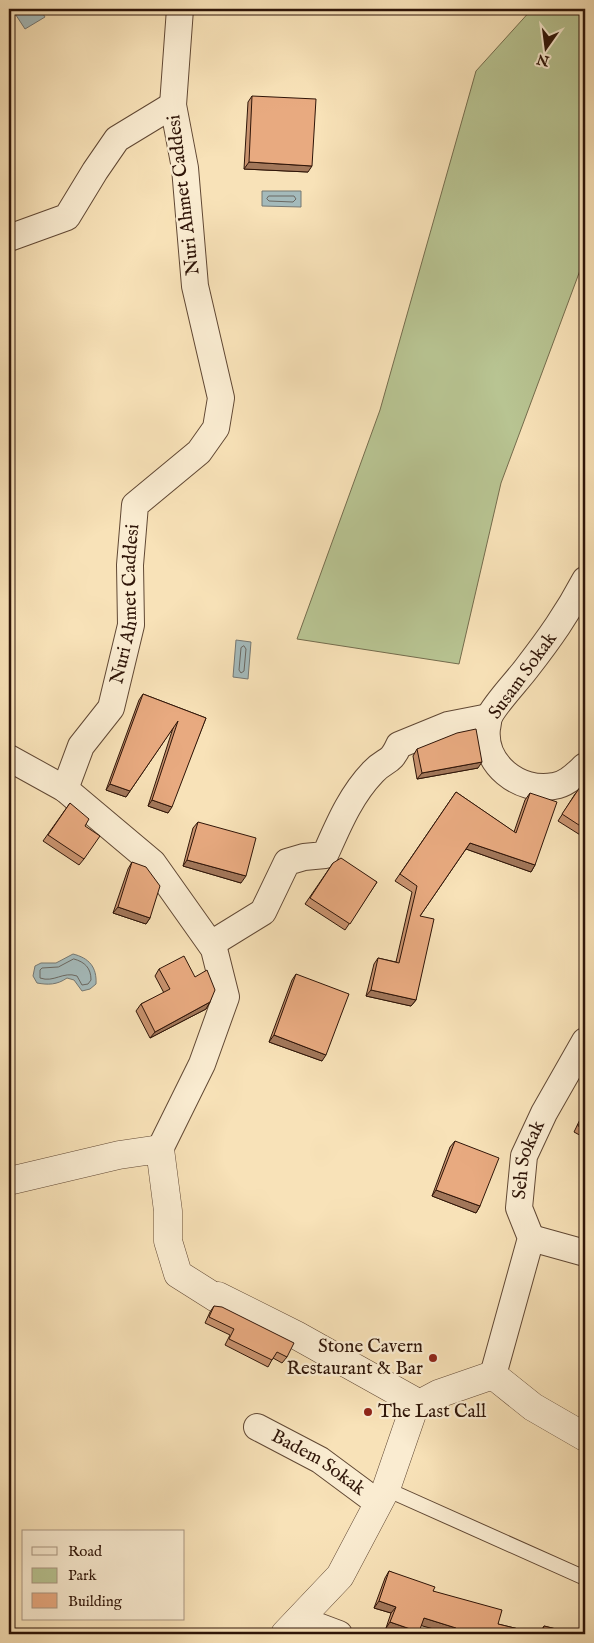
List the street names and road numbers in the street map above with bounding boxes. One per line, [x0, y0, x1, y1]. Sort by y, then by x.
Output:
street label: Nuri Ahmet Caddesi [162, 113, 206, 277]
street label: Nuri Ahmet Caddesi [105, 523, 145, 687]
street label: Susam Sokak [483, 627, 563, 724]
street label: Seh Sokak [508, 1116, 551, 1200]
street label: Badem Sokak [267, 1424, 371, 1502]

